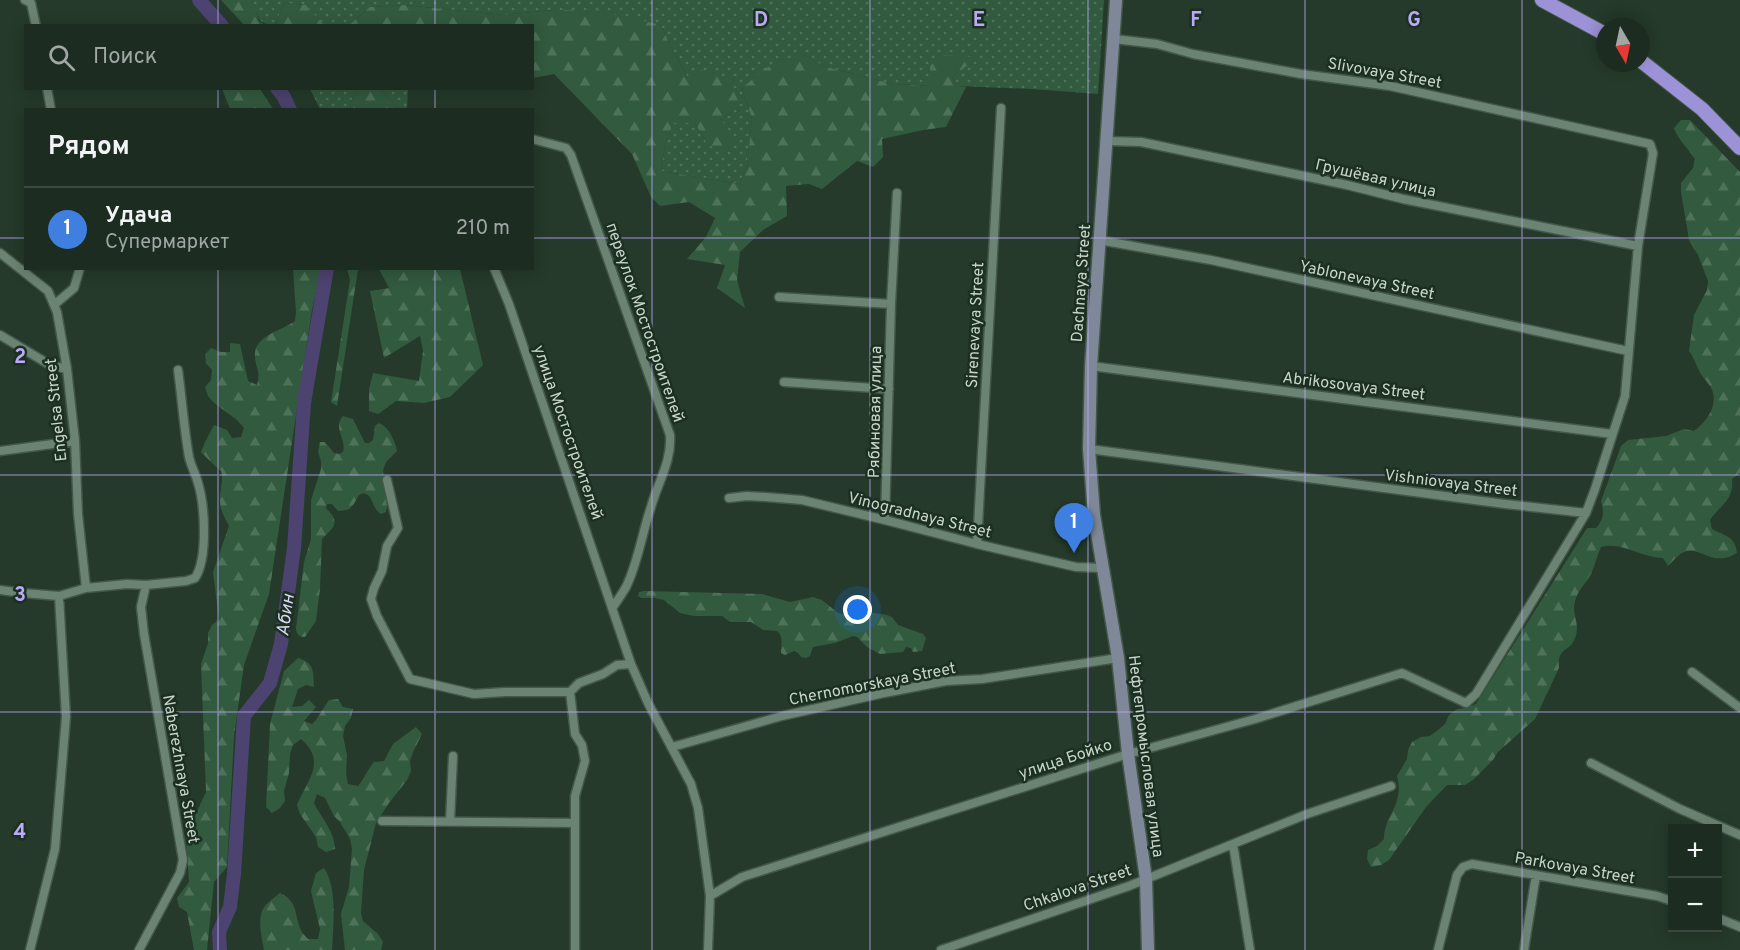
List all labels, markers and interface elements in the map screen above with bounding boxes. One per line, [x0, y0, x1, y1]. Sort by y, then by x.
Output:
text: D [754, 8, 768, 34]
text: E [973, 8, 985, 34]
text: F [1190, 8, 1202, 34]
text: G [1407, 8, 1421, 34]
north arrow [1596, 18, 1650, 72]
search box [24, 24, 534, 90]
icon: search [45, 41, 78, 74]
text: Поиск [93, 44, 157, 71]
street label: Slivovaya Street [1326, 54, 1443, 94]
text: Рядом [48, 131, 130, 164]
street label: Грушёвая улица [1313, 155, 1438, 203]
text: Удача [105, 203, 172, 230]
text: 1 [64, 216, 72, 242]
text: 210 m [456, 216, 510, 242]
street label: переулок Мостостроителей [601, 220, 688, 425]
street label: Dachnaya Street [1068, 223, 1096, 343]
text: Супермаркет [105, 230, 229, 256]
street label: Yablonevaya Street [1297, 257, 1436, 305]
street label: Sirenevaya Street [963, 261, 989, 389]
street label: улица Мостостроителей [528, 343, 606, 523]
text: 2 [14, 345, 26, 371]
street label: Рябиновая улица [865, 346, 887, 478]
street label: Engelsa Street [42, 357, 72, 463]
street label: Abrikosovaya Street [1281, 368, 1426, 406]
street label: Vishniovaya Street [1383, 466, 1518, 502]
street label: Vinogradnaya Street [846, 488, 993, 543]
pin: 1 [1054, 504, 1094, 553]
text: 3 [14, 583, 26, 609]
water label: Абин [272, 592, 301, 638]
your location [843, 595, 872, 624]
street label: Нефтепромысловая улица [1123, 654, 1167, 858]
street label: Chernomorskaya Street [787, 659, 958, 711]
street label: Naberezhnaya Street [157, 693, 203, 845]
street label: улица Бойко [1016, 735, 1115, 784]
text: 4 [14, 820, 26, 846]
map controls [1668, 824, 1722, 932]
button: + [1668, 824, 1722, 878]
street label: Parkovaya Street [1513, 849, 1636, 889]
street label: Chkalova Street [1021, 861, 1134, 917]
button: − [1668, 878, 1722, 932]

